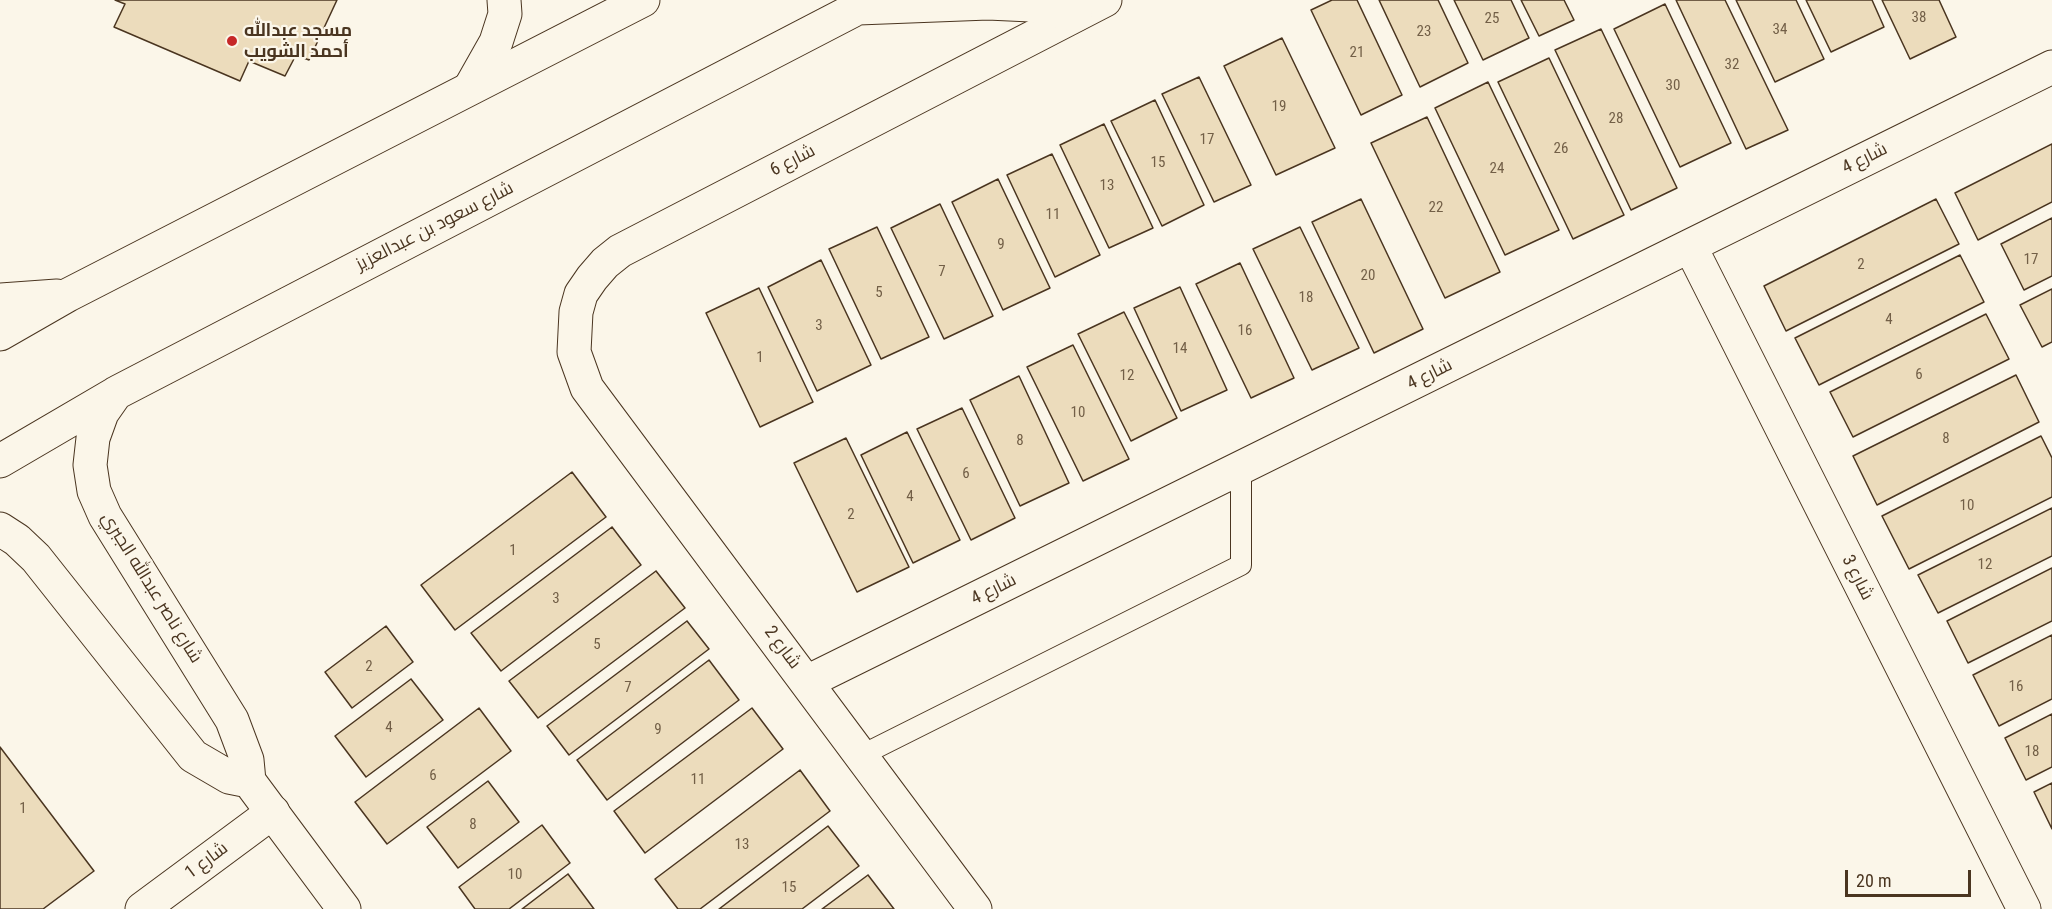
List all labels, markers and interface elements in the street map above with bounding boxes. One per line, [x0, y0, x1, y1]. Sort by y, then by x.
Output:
house number: 38 [1912, 9, 1926, 27]
house number: 25 [1485, 10, 1499, 28]
place label: مسجد عبدالله أحمد الشويب [244, 20, 352, 63]
house number: 34 [1773, 21, 1787, 39]
house number: 23 [1417, 23, 1431, 41]
marker: مسجد عبدالله أحمد الشويب [225, 34, 239, 48]
house number: 21 [1350, 44, 1364, 62]
house number: 32 [1725, 56, 1739, 74]
house number: 30 [1666, 77, 1680, 95]
house number: 19 [1272, 98, 1286, 116]
house number: 28 [1609, 110, 1623, 128]
house number: 17 [1200, 131, 1214, 149]
street label: شارع 4 [1839, 139, 1891, 179]
house number: 26 [1554, 140, 1568, 158]
street label: شارع 6 [767, 141, 819, 181]
house number: 15 [1151, 154, 1165, 172]
house number: 24 [1490, 160, 1504, 178]
house number: 13 [1100, 177, 1114, 195]
street label: شارع سعود بن عبدالعزيز [353, 178, 517, 276]
house number: 22 [1429, 199, 1443, 217]
house number: 11 [1046, 206, 1060, 224]
house number: 9 [997, 236, 1005, 254]
house number: 17 [2024, 251, 2038, 269]
house number: 2 [1857, 256, 1865, 274]
house number: 7 [938, 263, 946, 281]
house number: 20 [1361, 267, 1375, 285]
house number: 5 [875, 284, 883, 302]
house number: 18 [1299, 289, 1313, 307]
house number: 4 [1885, 311, 1893, 329]
house number: 3 [815, 317, 823, 335]
house number: 16 [1238, 322, 1252, 340]
house number: 14 [1173, 340, 1187, 358]
house number: 1 [756, 349, 764, 367]
street label: شارع 4 [1404, 355, 1456, 395]
house number: 6 [1915, 366, 1923, 384]
house number: 12 [1120, 367, 1134, 385]
house number: 10 [1071, 404, 1085, 422]
house number: 8 [1942, 430, 1950, 448]
house number: 8 [1016, 432, 1024, 450]
house number: 6 [962, 465, 970, 483]
house number: 4 [906, 488, 914, 506]
house number: 10 [1960, 497, 1974, 515]
house number: 2 [847, 506, 855, 524]
street label: شارع ناصر عبدالله الجبري [96, 509, 206, 667]
house number: 1 [509, 542, 517, 560]
street label: شارع 3 [1837, 552, 1877, 604]
house number: 12 [1978, 556, 1992, 574]
street label: شارع 4 [968, 570, 1020, 610]
house number: 3 [552, 590, 560, 608]
street label: شارع 2 [759, 622, 805, 674]
house number: 5 [593, 636, 601, 654]
house number: 2 [365, 658, 373, 676]
house number: 16 [2009, 678, 2023, 696]
house number: 7 [624, 679, 632, 697]
house number: 4 [385, 719, 393, 737]
house number: 9 [654, 721, 662, 739]
house number: 18 [2025, 743, 2039, 761]
house number: 6 [429, 767, 437, 785]
house number: 11 [691, 771, 705, 789]
house number: 1 [19, 800, 27, 818]
house number: 8 [469, 816, 477, 834]
house number: 13 [735, 836, 749, 854]
street label: شارع 1 [181, 838, 233, 884]
scale bar [1848, 858, 1974, 896]
house number: 10 [508, 866, 522, 884]
text: 20 m [1856, 870, 1891, 891]
house number: 15 [782, 879, 796, 897]

